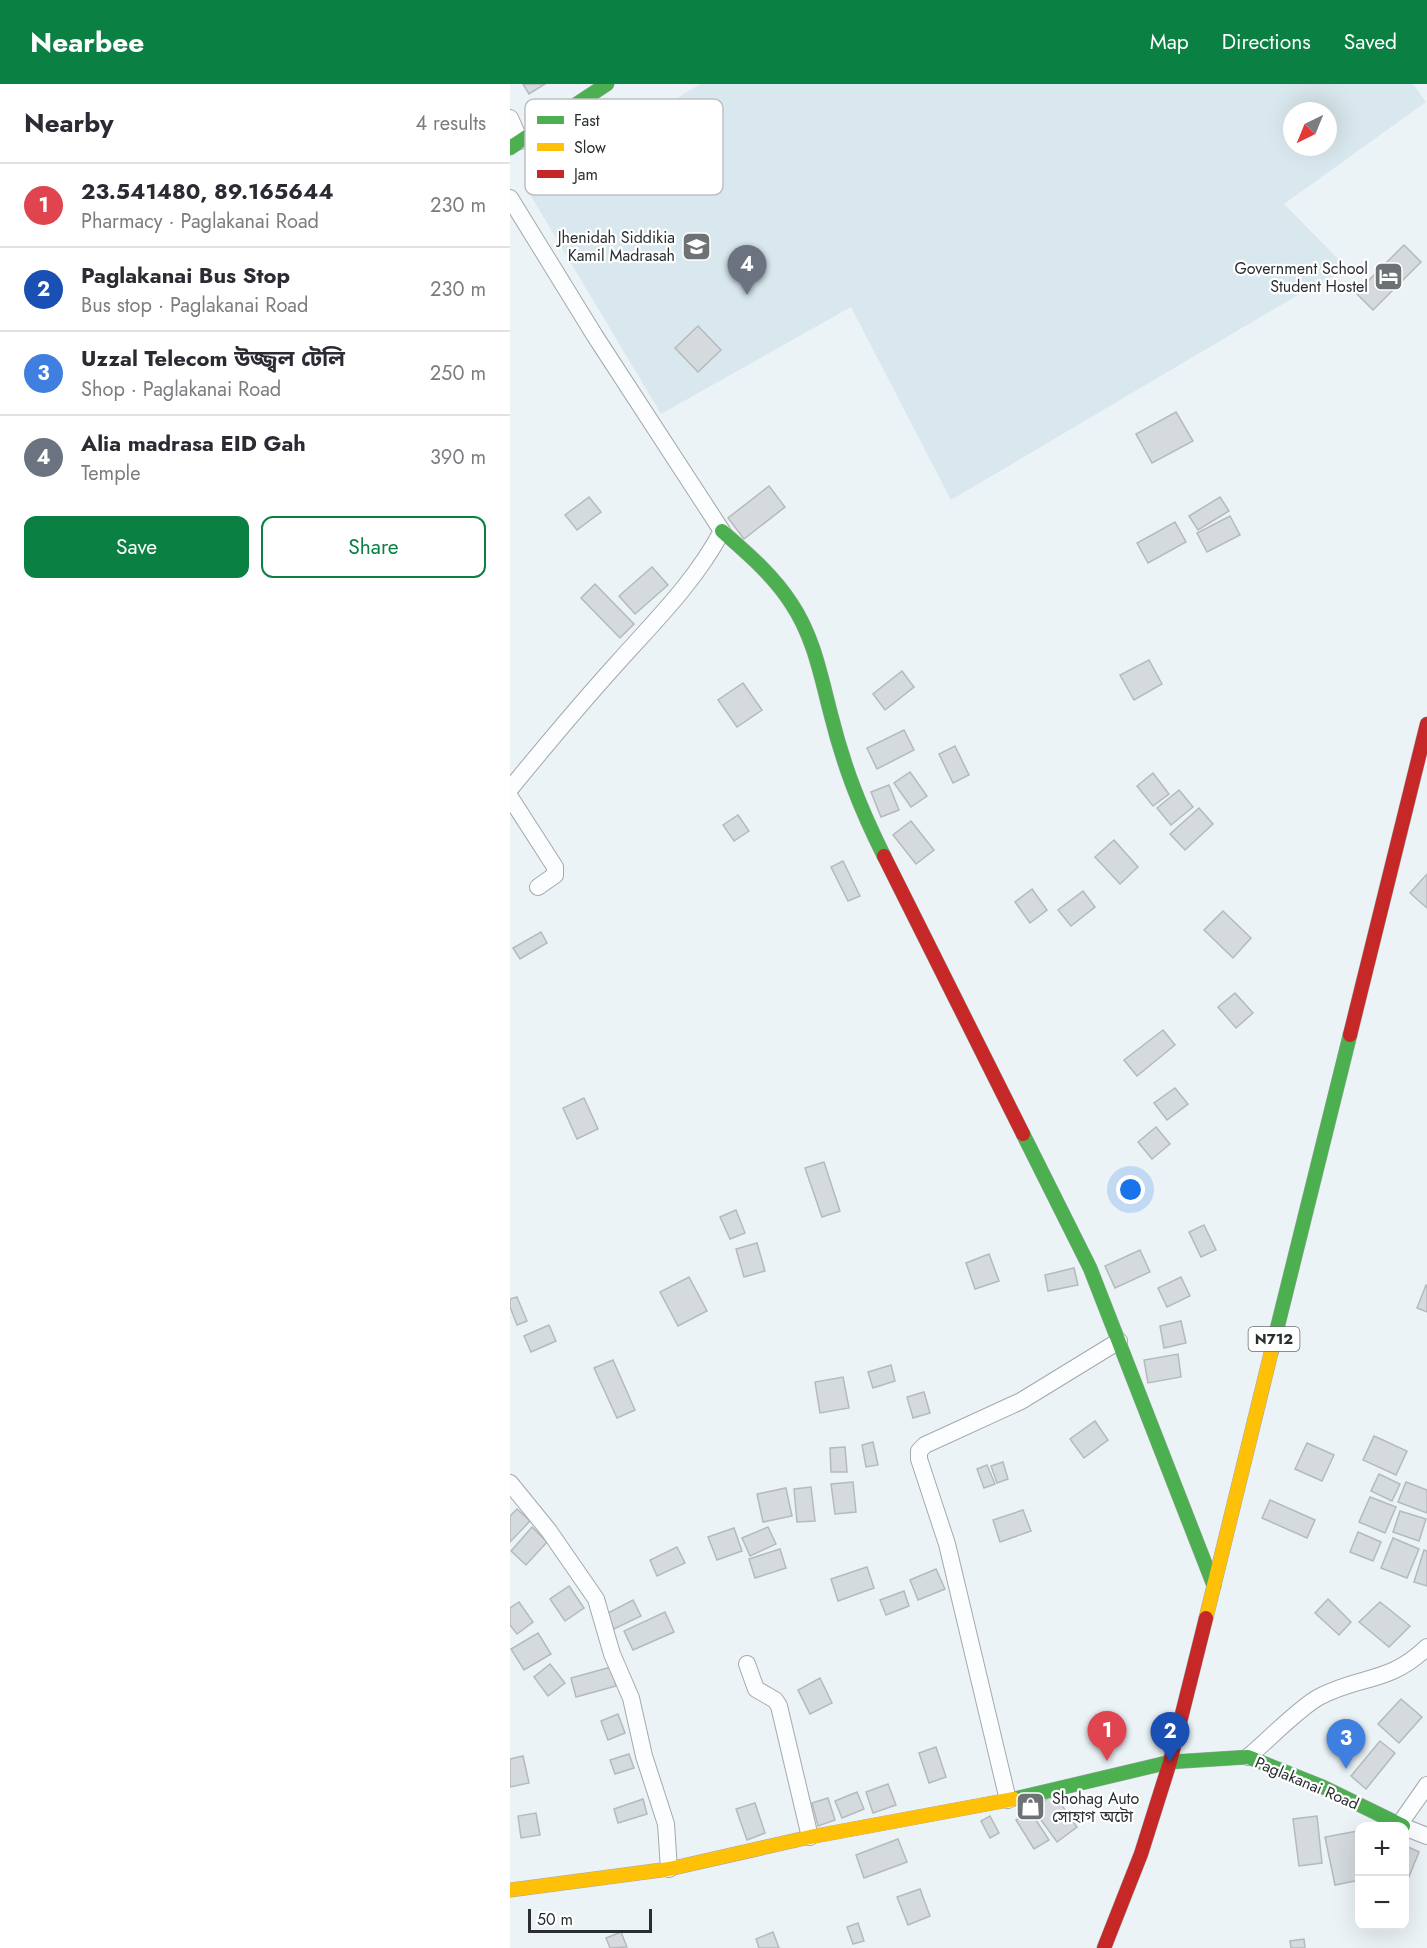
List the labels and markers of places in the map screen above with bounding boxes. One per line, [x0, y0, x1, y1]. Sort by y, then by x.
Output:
place label: Jhenidah Siddikia Kamil Madrasah [556, 226, 675, 267]
school or university icon: Jhenidah Siddikia Kamil Madrasah [680, 230, 712, 262]
pin: 4 [728, 246, 766, 295]
place label: Government School Student Hostel [1234, 257, 1368, 298]
hotel icon: Government School Student Hostel [1373, 261, 1405, 293]
pin: 1 [1088, 1712, 1126, 1761]
pin: 2 [1150, 1712, 1190, 1762]
pin: 3 [1326, 1720, 1366, 1769]
place label: Shohag Auto সোহাগ অটো [1052, 1787, 1139, 1828]
shop icon: Shohag Auto সোহাগ অটো [1015, 1791, 1047, 1823]

